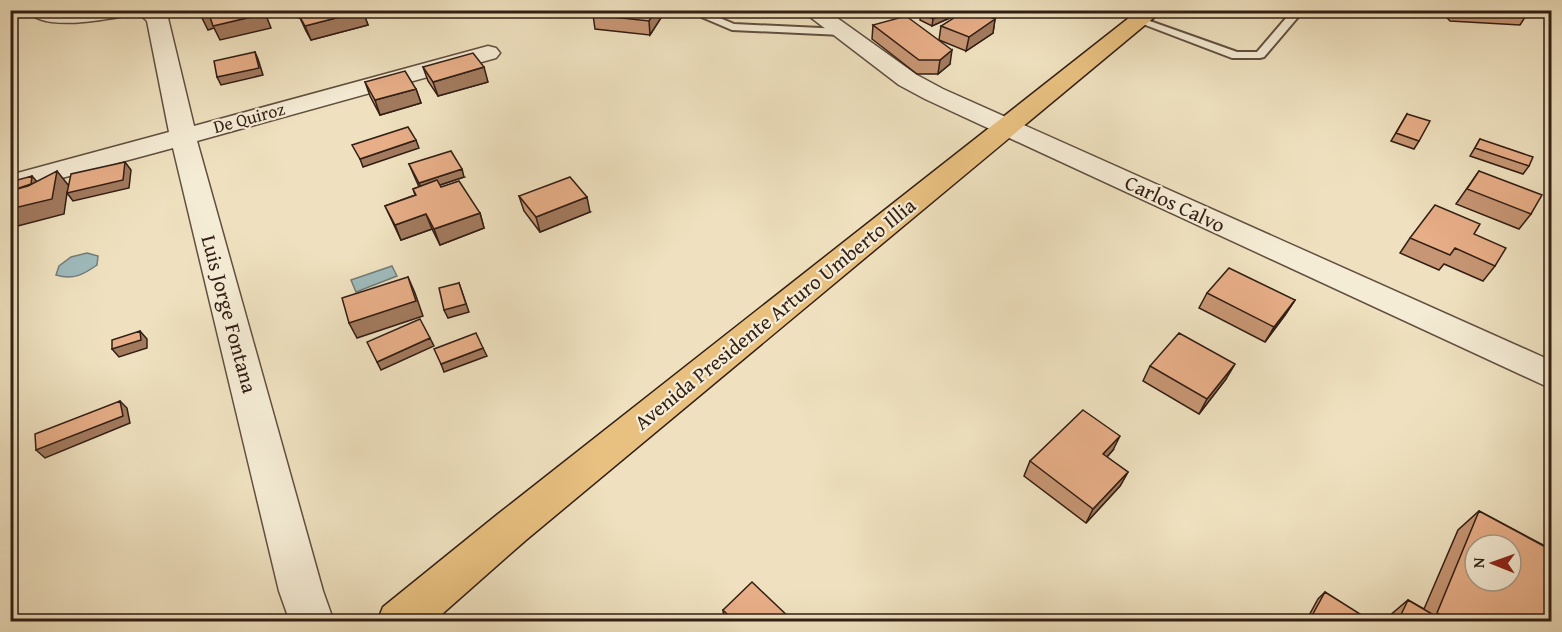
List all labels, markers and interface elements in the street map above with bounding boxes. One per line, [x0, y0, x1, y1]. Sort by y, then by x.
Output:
street label: De Quiroz [210, 95, 288, 140]
street label: Carlos Calvo [1120, 167, 1231, 240]
street label: Avenida Presidente Arturo Umberto Illia [627, 190, 922, 437]
street label: Luis Jorge Fontana [194, 231, 265, 396]
north arrow [1463, 533, 1523, 593]
text: N [1466, 557, 1490, 568]

